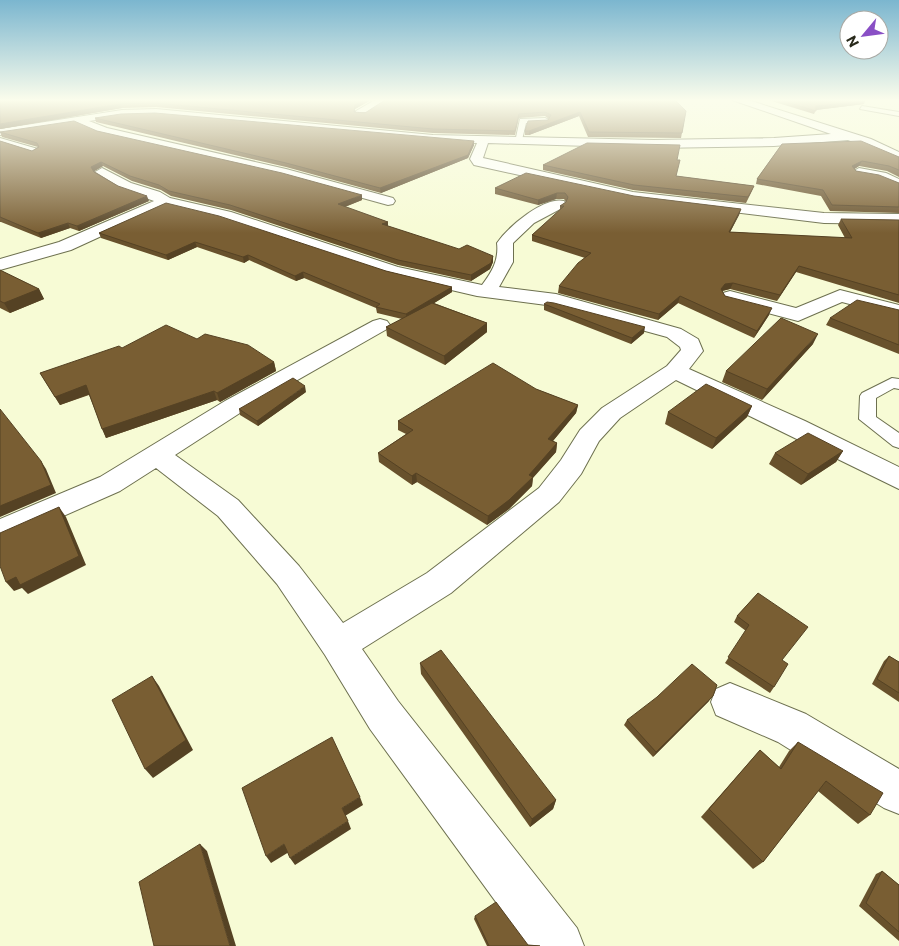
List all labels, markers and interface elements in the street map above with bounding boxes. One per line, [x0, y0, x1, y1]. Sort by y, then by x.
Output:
north arrow [839, 10, 889, 60]
text: N [842, 33, 862, 50]

